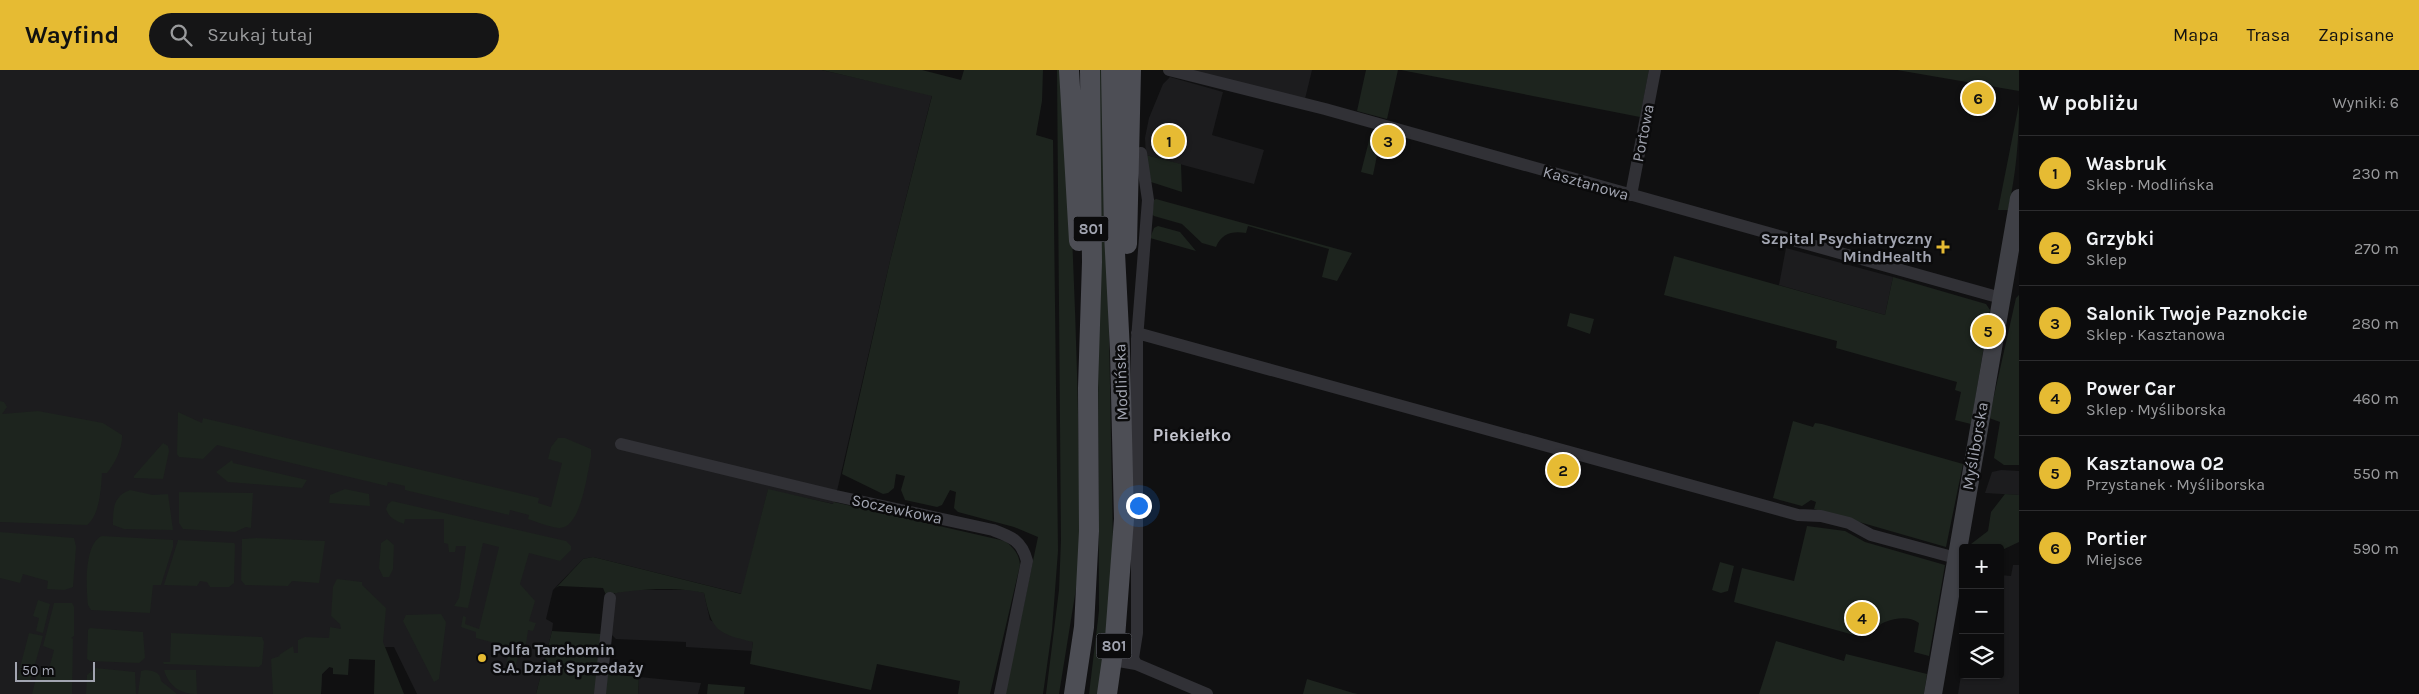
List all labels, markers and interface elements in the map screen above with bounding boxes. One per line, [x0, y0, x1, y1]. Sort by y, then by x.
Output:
search box [149, 13, 499, 58]
text: Wayfind [25, 21, 119, 49]
icon: search [167, 21, 195, 49]
text: Szukaj tutaj [207, 24, 313, 46]
text: Mapa [2173, 24, 2219, 46]
text: Trasa [2247, 24, 2290, 46]
text: Zapisane [2318, 24, 2394, 46]
pin: 6 [1962, 79, 1994, 117]
text: W pobliżu [2039, 91, 2139, 115]
text: Wyniki: 6 [2332, 93, 2399, 112]
street label: Portowa [1628, 102, 1658, 164]
pin: 1 [1153, 122, 1185, 160]
pin: 3 [1372, 122, 1404, 160]
text: Wasbruk [2086, 153, 2167, 175]
street label: Kasztanowa [1541, 162, 1631, 204]
text: 1 [2052, 164, 2058, 183]
text: 230 m [2352, 164, 2399, 183]
text: Sklep · Modlińska [2086, 175, 2214, 194]
road number: 801 [1074, 216, 1108, 242]
text: Grzybki [2086, 228, 2154, 250]
place label: Szpital Psychiatryczny MindHealth [1761, 229, 1932, 266]
text: 2 [2050, 239, 2060, 258]
text: 270 m [2354, 239, 2399, 258]
marker: Szpital Psychiatryczny MindHealth [1936, 240, 1950, 254]
text: Sklep [2086, 250, 2127, 269]
text: Salonik Twoje Paznokcie [2086, 303, 2308, 325]
pin: 5 [1972, 312, 2004, 350]
text: 3 [2050, 314, 2060, 333]
text: 280 m [2352, 314, 2399, 333]
text: Sklep · Kasztanowa [2086, 325, 2225, 344]
street label: Modlińska [1110, 343, 1132, 421]
text: Power Car [2086, 378, 2175, 400]
text: 4 [2050, 389, 2060, 408]
text: 460 m [2353, 389, 2399, 408]
text: Sklep · Myśliborska [2086, 400, 2226, 419]
street label: Myśliborska [1958, 401, 1992, 491]
district label: Piekiełko [1153, 424, 1231, 446]
pin: 2 [1547, 451, 1579, 489]
text: Kasztanowa 02 [2086, 453, 2224, 475]
text: 5 [2050, 464, 2060, 483]
text: 550 m [2353, 464, 2399, 483]
text: Przystanek · Myśliborska [2086, 475, 2265, 494]
street label: Soczewkowa [850, 490, 944, 528]
your location [1126, 493, 1152, 519]
text: Portier [2086, 528, 2147, 550]
text: 6 [2050, 539, 2060, 558]
text: 590 m [2352, 539, 2399, 558]
map controls [1959, 544, 2004, 679]
button: + [1959, 544, 2004, 589]
text: Miejsce [2086, 550, 2142, 569]
button: − [1959, 589, 2004, 634]
pin: 4 [1846, 599, 1878, 637]
road number: 801 [1096, 634, 1132, 658]
button: layers [1959, 634, 2004, 679]
place label: Polfa Tarchomin S.A. Dział Sprzedaży [492, 640, 643, 677]
marker: Polfa Tarchomin S.A. Dział Sprzedaży [476, 652, 488, 664]
scale bar [15, 659, 95, 682]
text: 50 m [22, 662, 55, 679]

